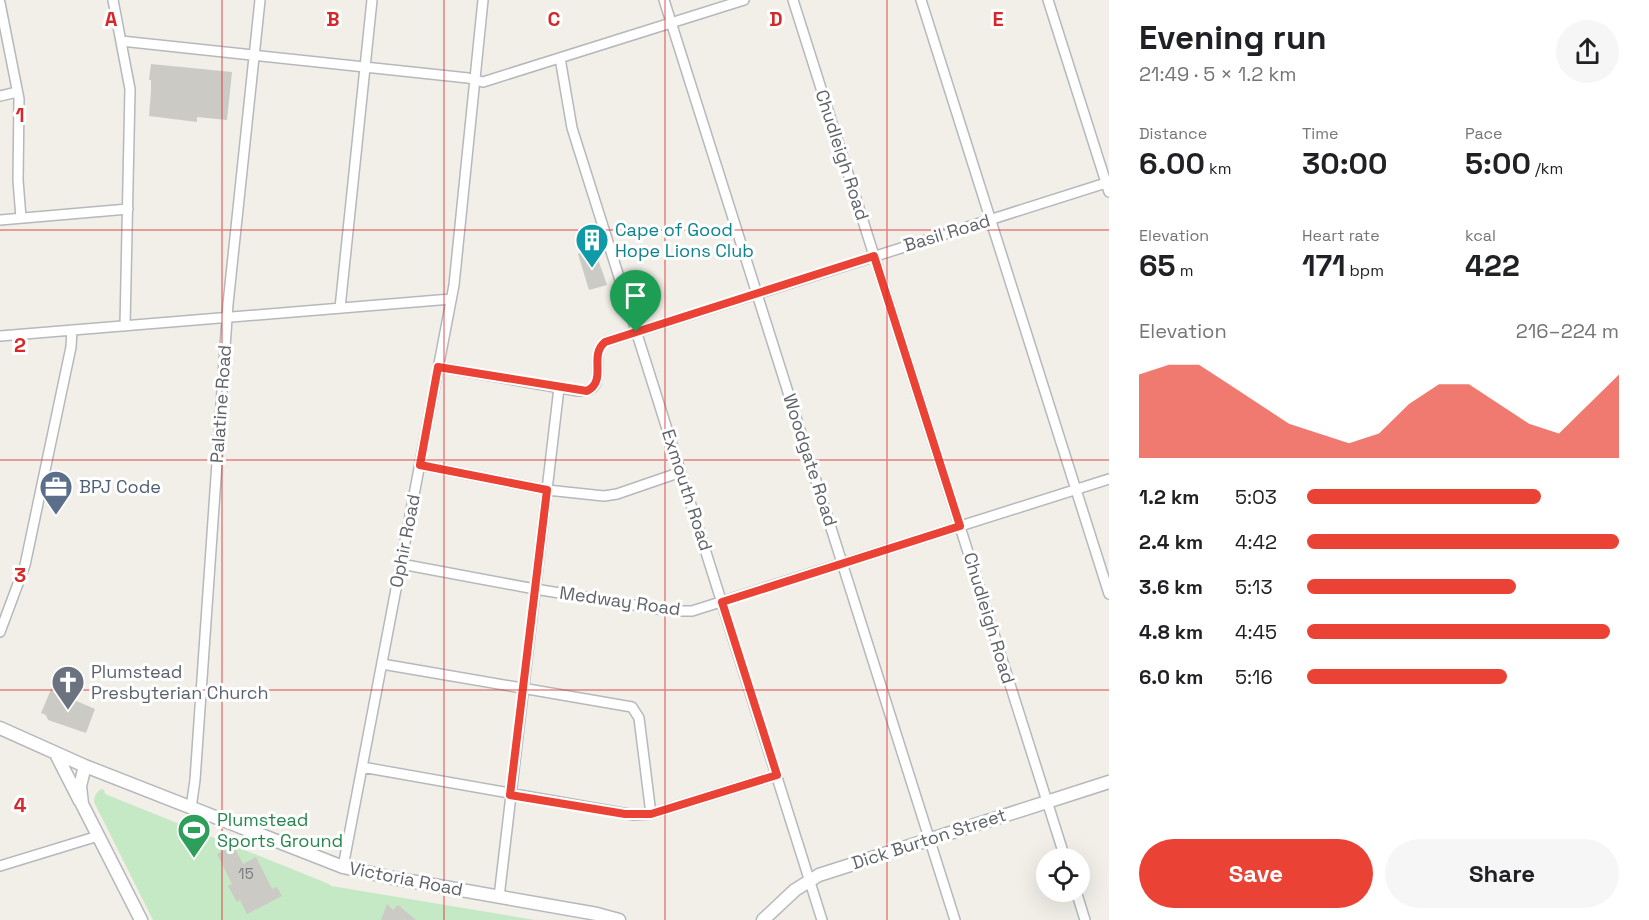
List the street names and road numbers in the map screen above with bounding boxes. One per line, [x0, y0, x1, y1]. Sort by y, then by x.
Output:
street label: Chudleigh Road [811, 87, 874, 223]
street label: Basil Road [901, 208, 993, 257]
street label: Palatine Road [205, 344, 236, 464]
street label: Woodgate Road [778, 391, 843, 529]
street label: Exmouth Road [657, 426, 718, 554]
street label: Ophir Road [384, 492, 425, 590]
street label: Chudleigh Road [959, 549, 1020, 686]
street label: Medway Road [558, 581, 682, 620]
street label: Dick Burton Street [849, 803, 1009, 874]
street label: Victoria Road [347, 856, 465, 901]

